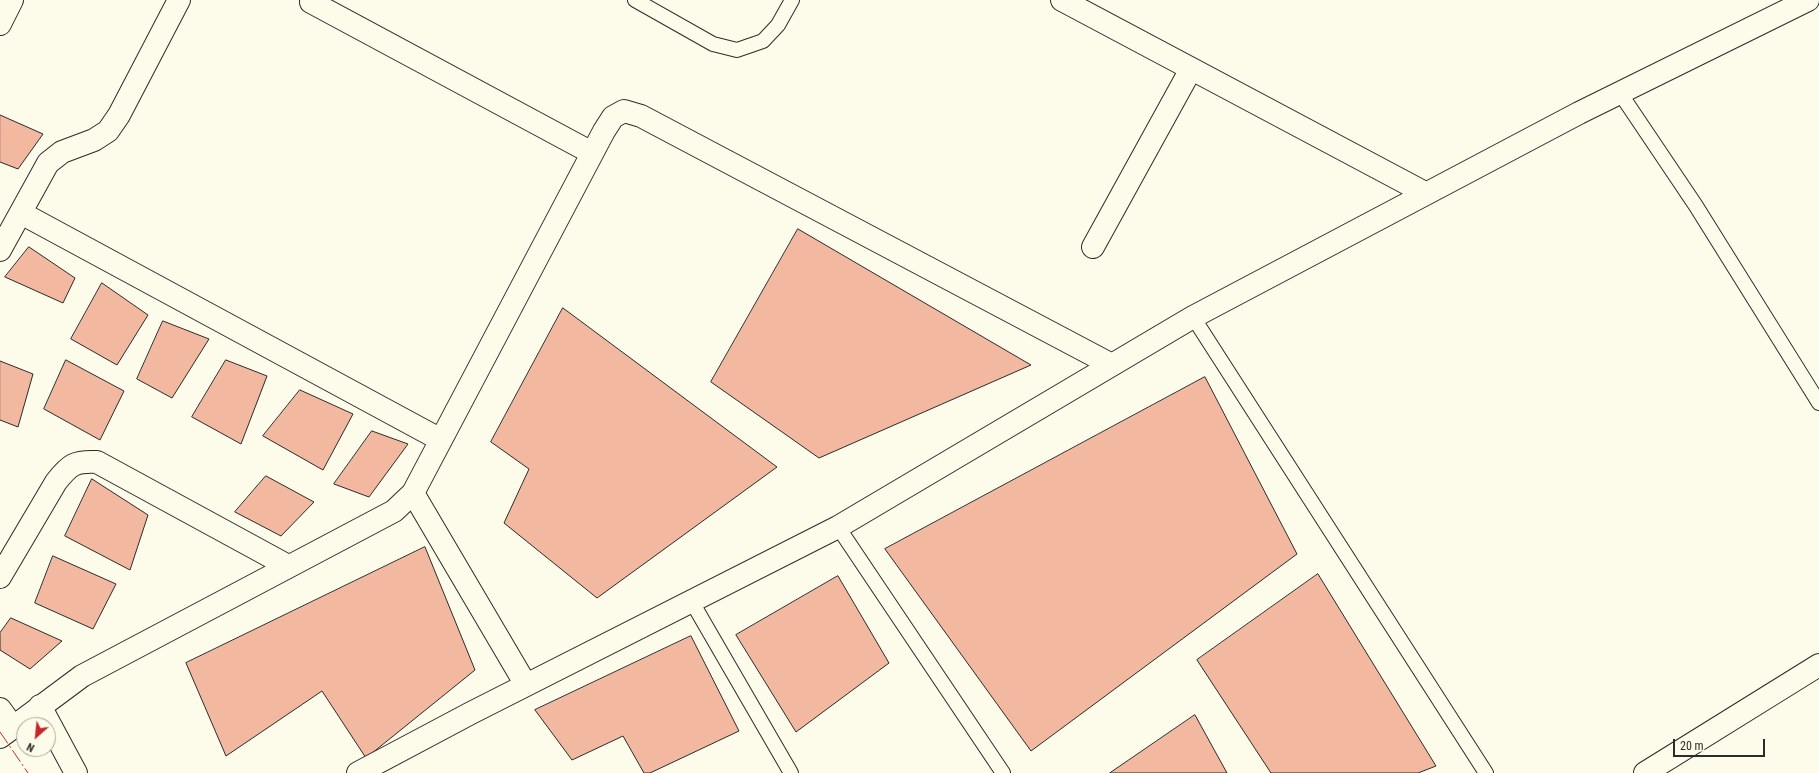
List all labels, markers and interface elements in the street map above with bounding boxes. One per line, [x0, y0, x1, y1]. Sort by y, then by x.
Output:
north arrow [16, 717, 56, 757]
scale bar [1675, 731, 1767, 757]
text: 20 m [1680, 739, 1704, 753]
text: N [25, 740, 37, 755]

